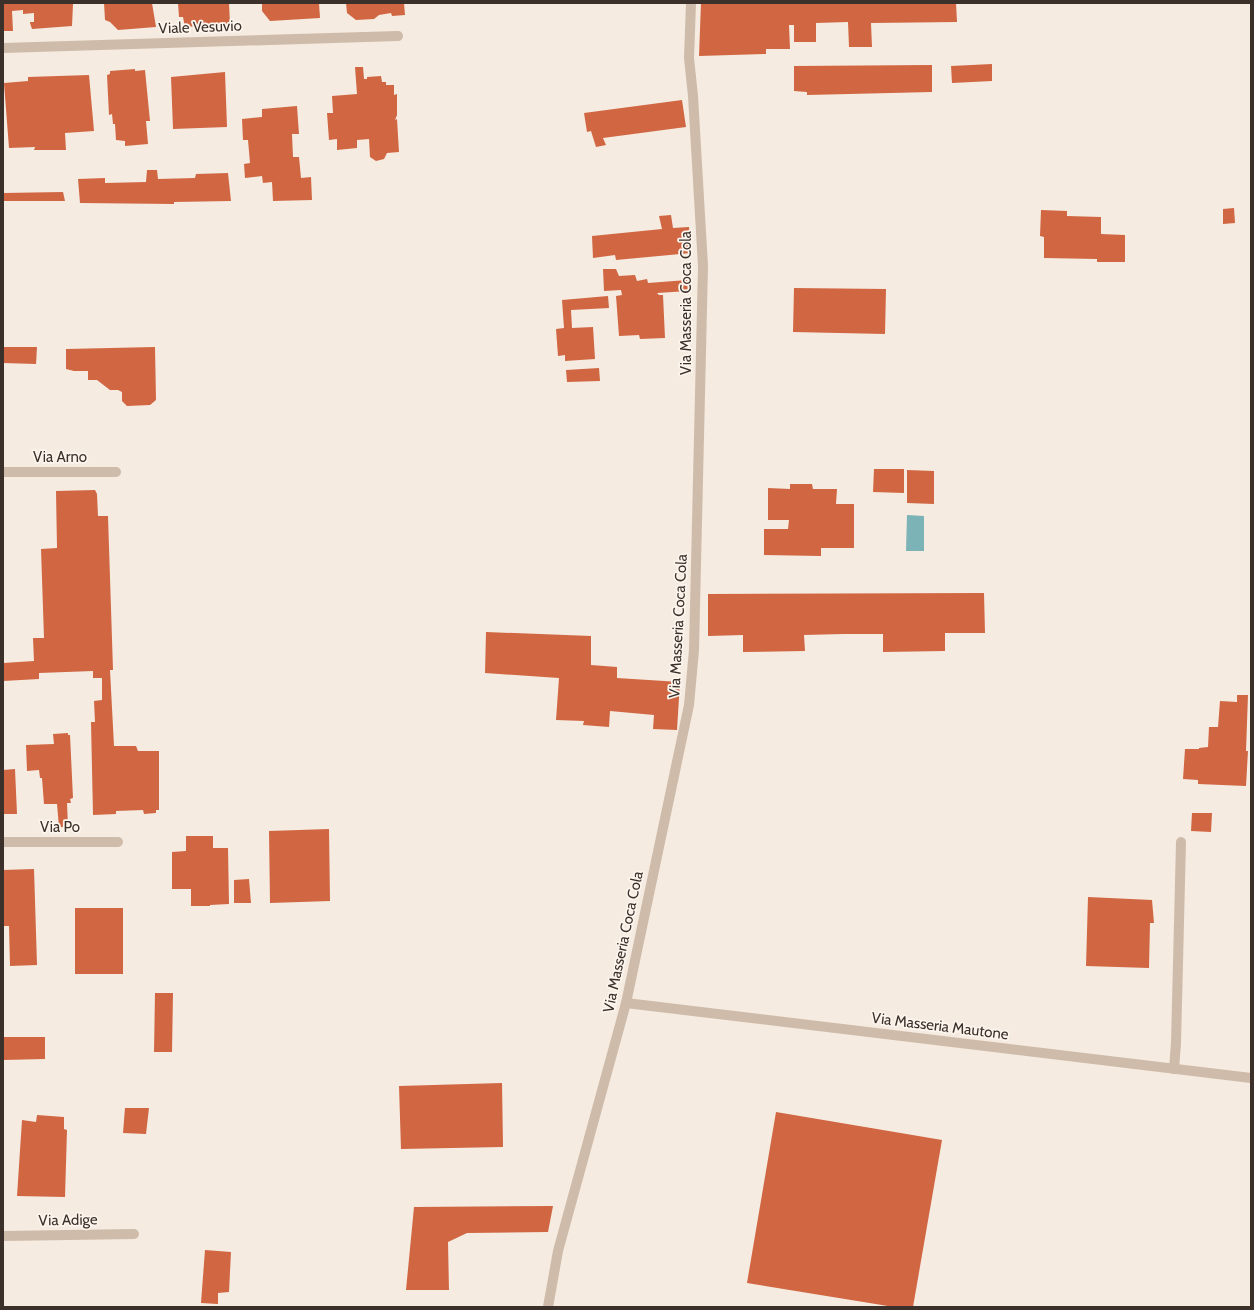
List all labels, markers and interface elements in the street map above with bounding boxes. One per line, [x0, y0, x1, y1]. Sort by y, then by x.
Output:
street label: Viale Vesuvio [158, 17, 242, 37]
street label: Via Masseria Coca Cola [677, 230, 695, 375]
street label: Via Arno [33, 448, 87, 466]
street label: Via Masseria Coca Cola [665, 553, 691, 698]
street label: Via Po [40, 818, 80, 836]
street label: Via Masseria Coca Cola [599, 869, 647, 1014]
street label: Via Masseria Mautone [870, 1009, 1010, 1043]
street label: Via Adige [38, 1210, 98, 1230]

